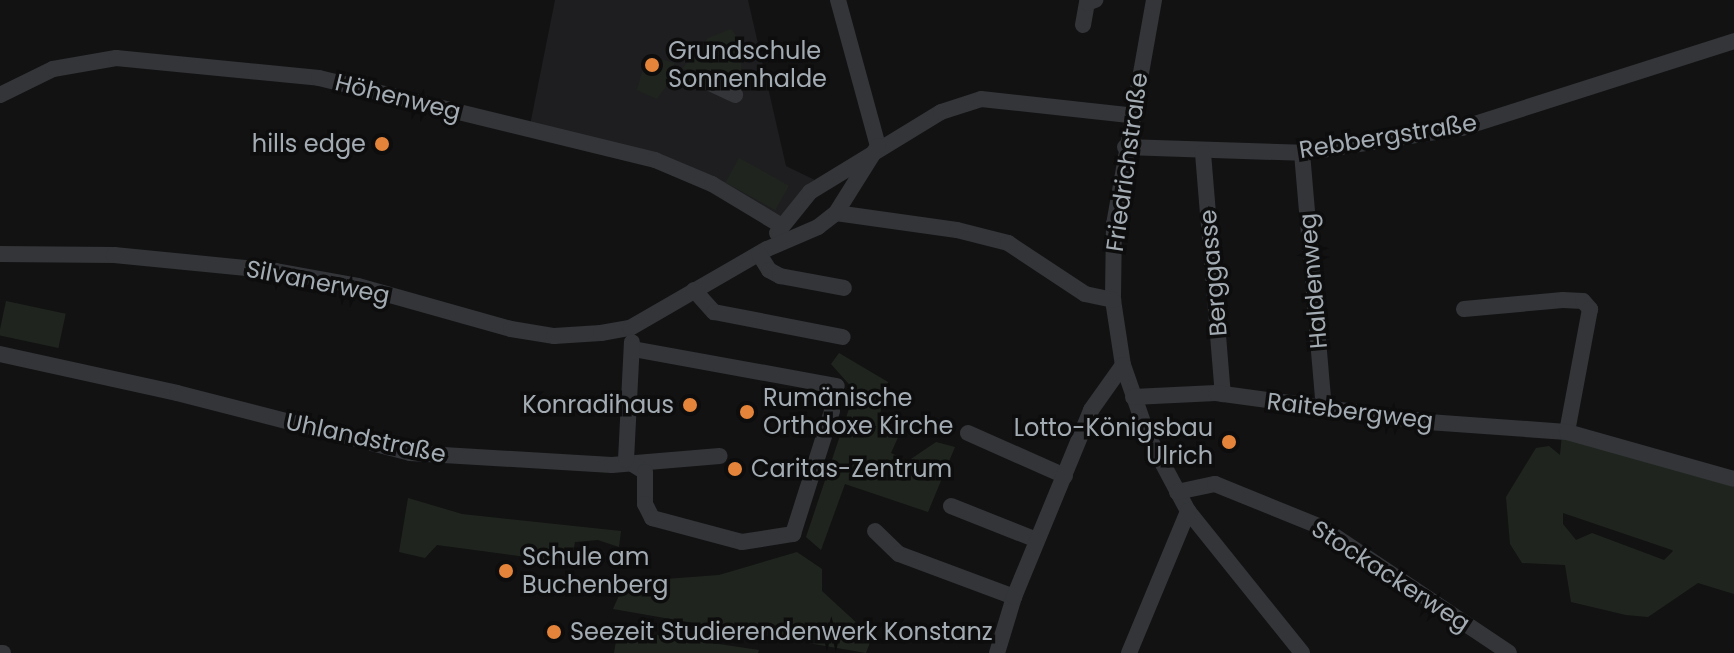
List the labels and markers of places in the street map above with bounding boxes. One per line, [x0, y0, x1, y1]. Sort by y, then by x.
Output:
place label: Grundschule Sonnenhalde [668, 37, 827, 93]
marker: Grundschule Sonnenhalde [643, 56, 661, 74]
place label: hills edge [252, 130, 366, 158]
marker: hills edge [373, 135, 391, 153]
place label: Rumänische Orthdoxe Kirche [763, 384, 953, 440]
place label: Konradihaus [522, 391, 674, 419]
marker: Konradihaus [681, 396, 699, 414]
marker: Rumänische Orthdoxe Kirche [738, 403, 756, 421]
place label: Lotto-Königsbau Ulrich [1014, 414, 1213, 470]
marker: Lotto-Königsbau Ulrich [1220, 433, 1238, 451]
place label: Caritas-Zentrum [751, 455, 952, 483]
marker: Caritas-Zentrum [726, 460, 744, 478]
place label: Schule am Buchenberg [522, 543, 669, 599]
marker: Schule am Buchenberg [497, 562, 515, 580]
place label: Seezeit Studierendenwerk Konstanz [570, 618, 993, 646]
marker: Seezeit Studierendenwerk Konstanz [545, 623, 563, 641]

